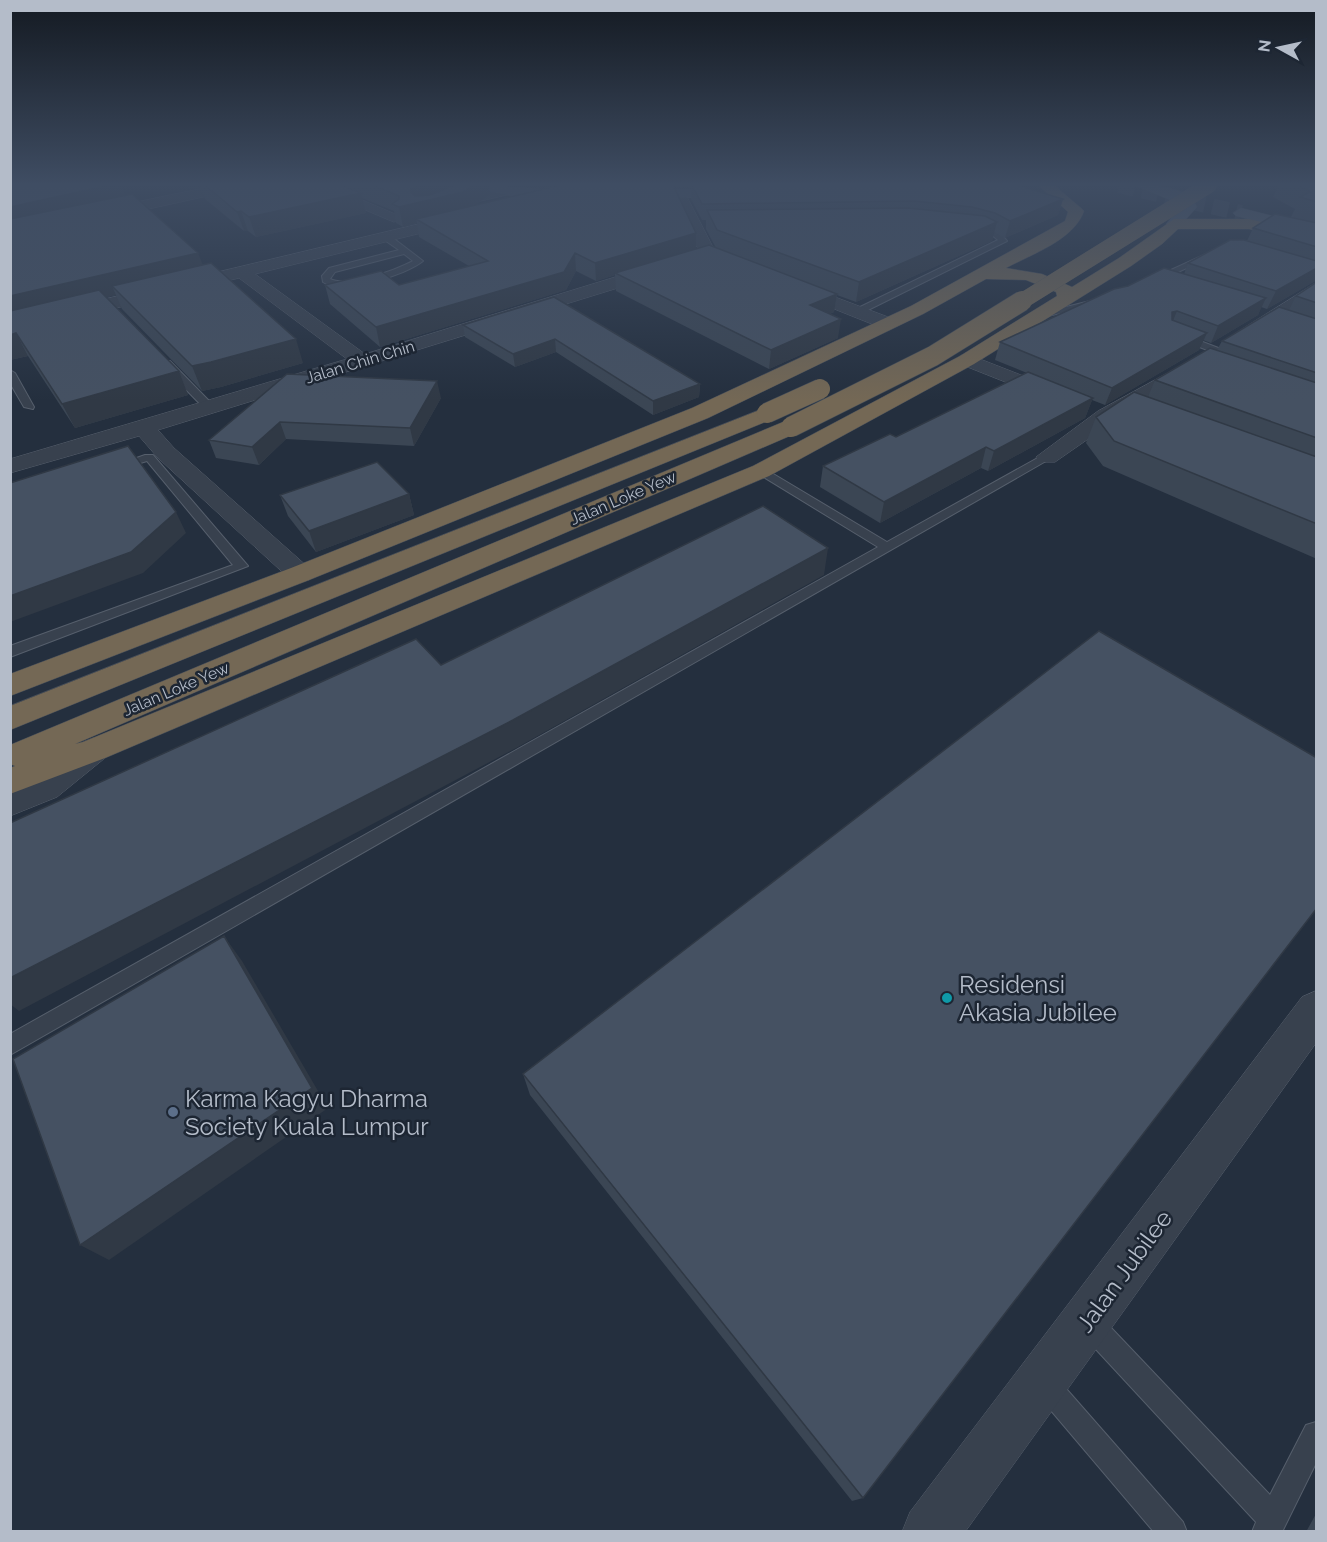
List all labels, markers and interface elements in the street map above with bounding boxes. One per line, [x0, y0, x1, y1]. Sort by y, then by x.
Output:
north arrow [1249, 18, 1309, 78]
text: N [1254, 39, 1275, 53]
street label: Jalan Chin Chin [303, 336, 417, 388]
street label: Jalan Loke Yew [567, 467, 679, 529]
street label: Jalan Loke Yew [120, 658, 232, 720]
place label: Residensi Akasia Jubilee [959, 970, 1117, 1027]
marker: Residensi Akasia Jubilee [940, 991, 954, 1005]
place label: Karma Kagyu Dharma Society Kuala Lumpur [185, 1084, 429, 1141]
marker: Karma Kagyu Dharma Society Kuala Lumpur [166, 1105, 180, 1119]
street label: Jalan Jubilee [1070, 1204, 1178, 1338]

